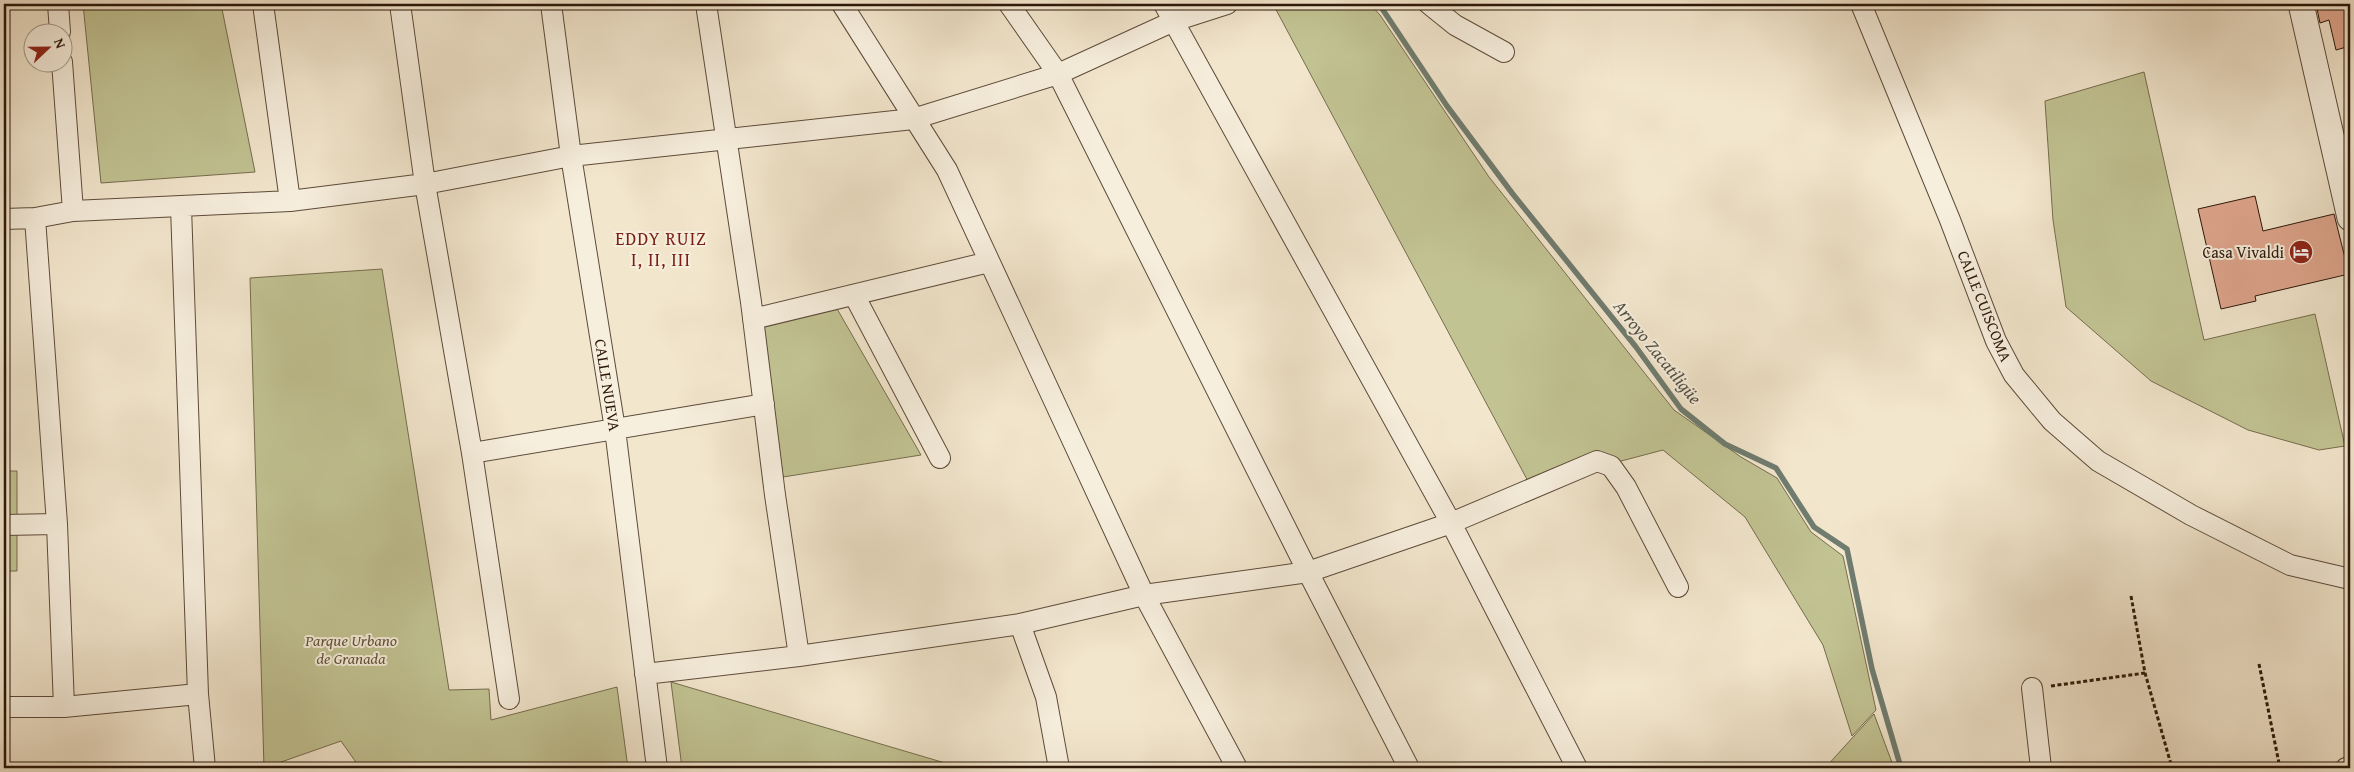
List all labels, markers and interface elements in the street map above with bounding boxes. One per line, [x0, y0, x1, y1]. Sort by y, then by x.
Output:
north arrow [22, 22, 72, 72]
text: N [49, 35, 71, 52]
district label: EDDY RUIZ I, II, III [615, 225, 707, 273]
hotel icon: Casa Vivaldi [2288, 239, 2314, 265]
place label: Casa Vivaldi [2203, 240, 2285, 264]
street label: CALLE CUISCOMA [1952, 247, 2018, 366]
water label: Arroyo Zacatiligüe [1607, 293, 1709, 410]
street label: CALLE NUEVA [589, 337, 627, 433]
park label: Parque Urbano de Granada [304, 628, 397, 670]

